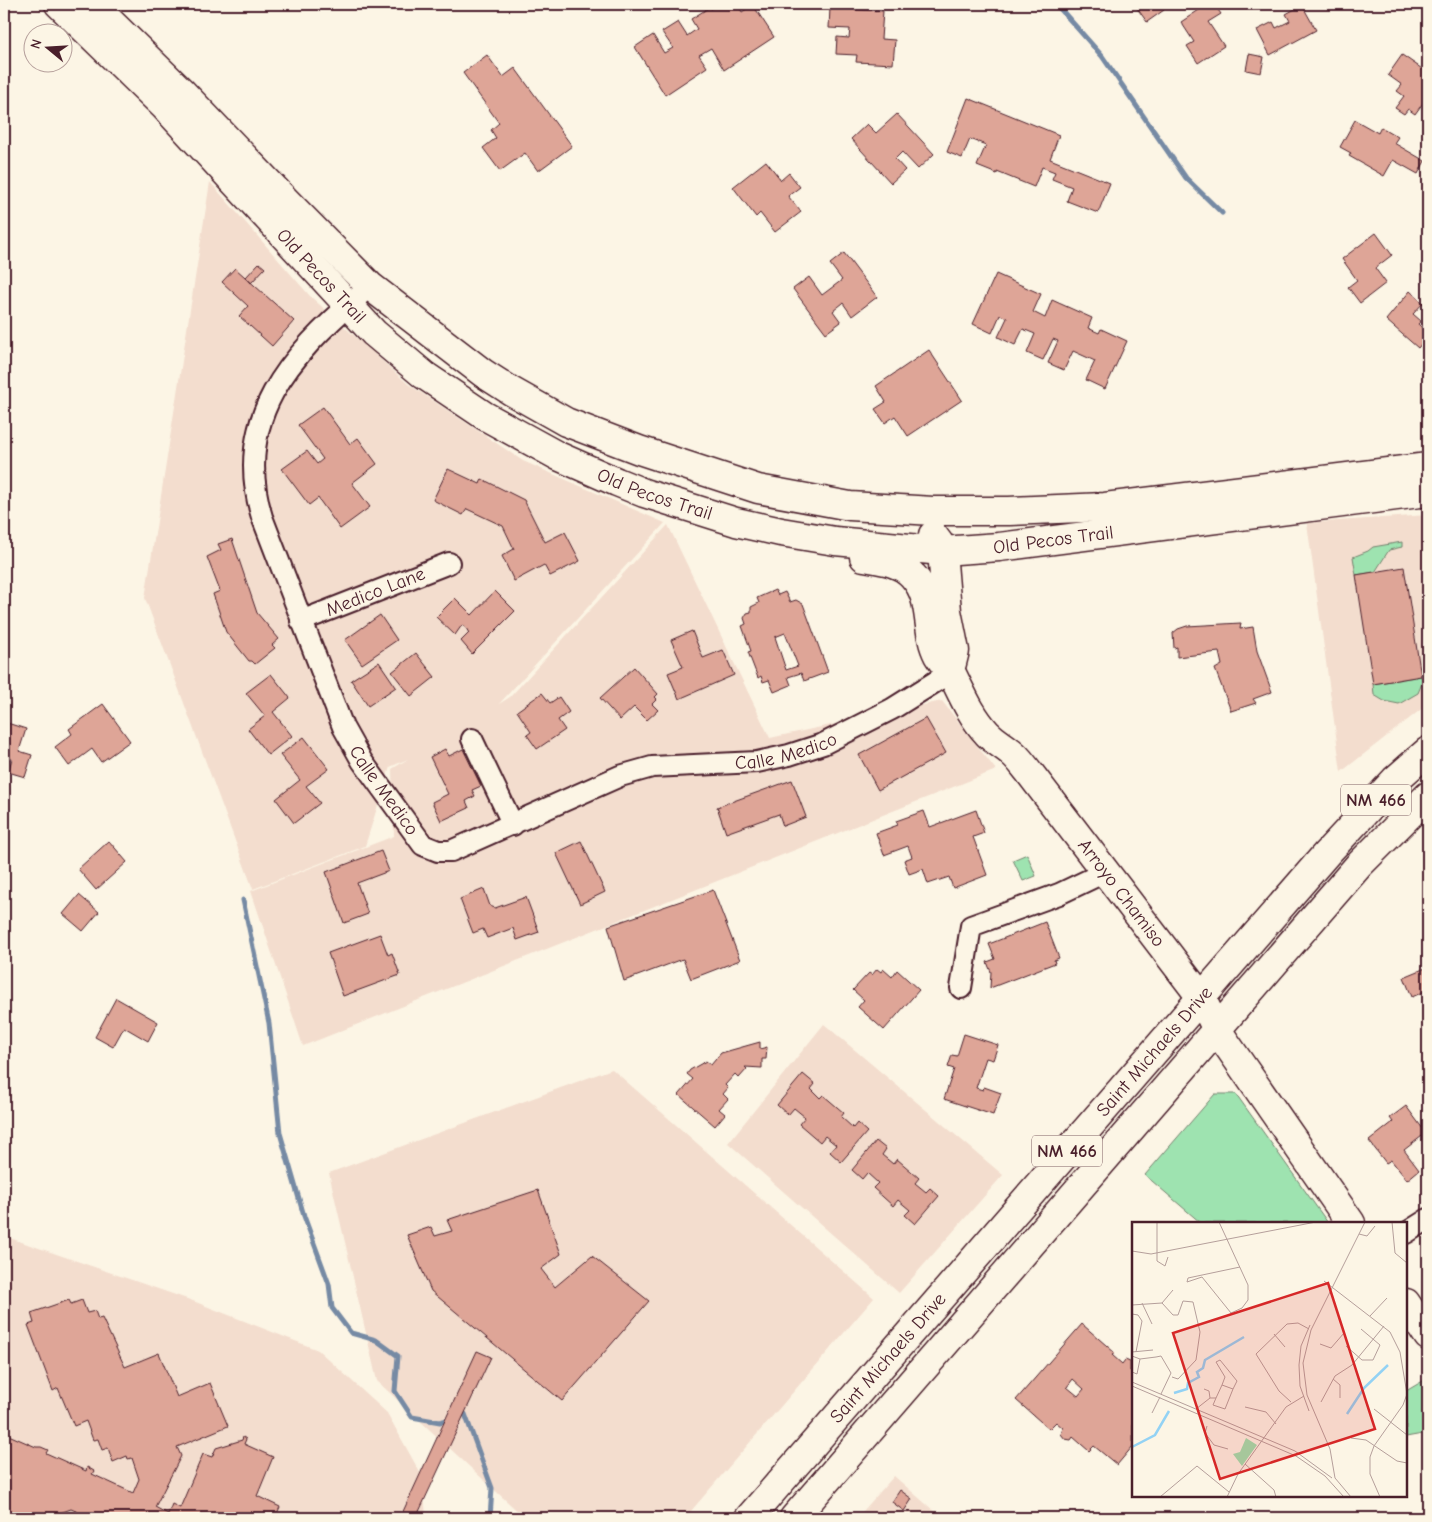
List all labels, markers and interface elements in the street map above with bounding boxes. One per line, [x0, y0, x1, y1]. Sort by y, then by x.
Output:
north arrow [22, 22, 72, 72]
text: N [27, 37, 46, 51]
street label: Old Pecos Trail [272, 224, 370, 328]
street label: Old Pecos Trail [594, 464, 715, 525]
street label: Old Pecos Trail [992, 521, 1115, 559]
street label: Medico Lane [323, 563, 428, 621]
street label: Calle Medico [734, 728, 841, 774]
street label: Calle Medico [345, 742, 423, 839]
road number: NM 466 [1341, 784, 1411, 816]
street label: Arroyo Chamiso [1073, 835, 1170, 951]
street label: Saint Michaels Drive [1092, 982, 1217, 1121]
road number: NM 466 [1032, 1136, 1102, 1166]
inset map [1132, 1222, 1407, 1497]
street label: Saint Michaels Drive [826, 1288, 951, 1428]

